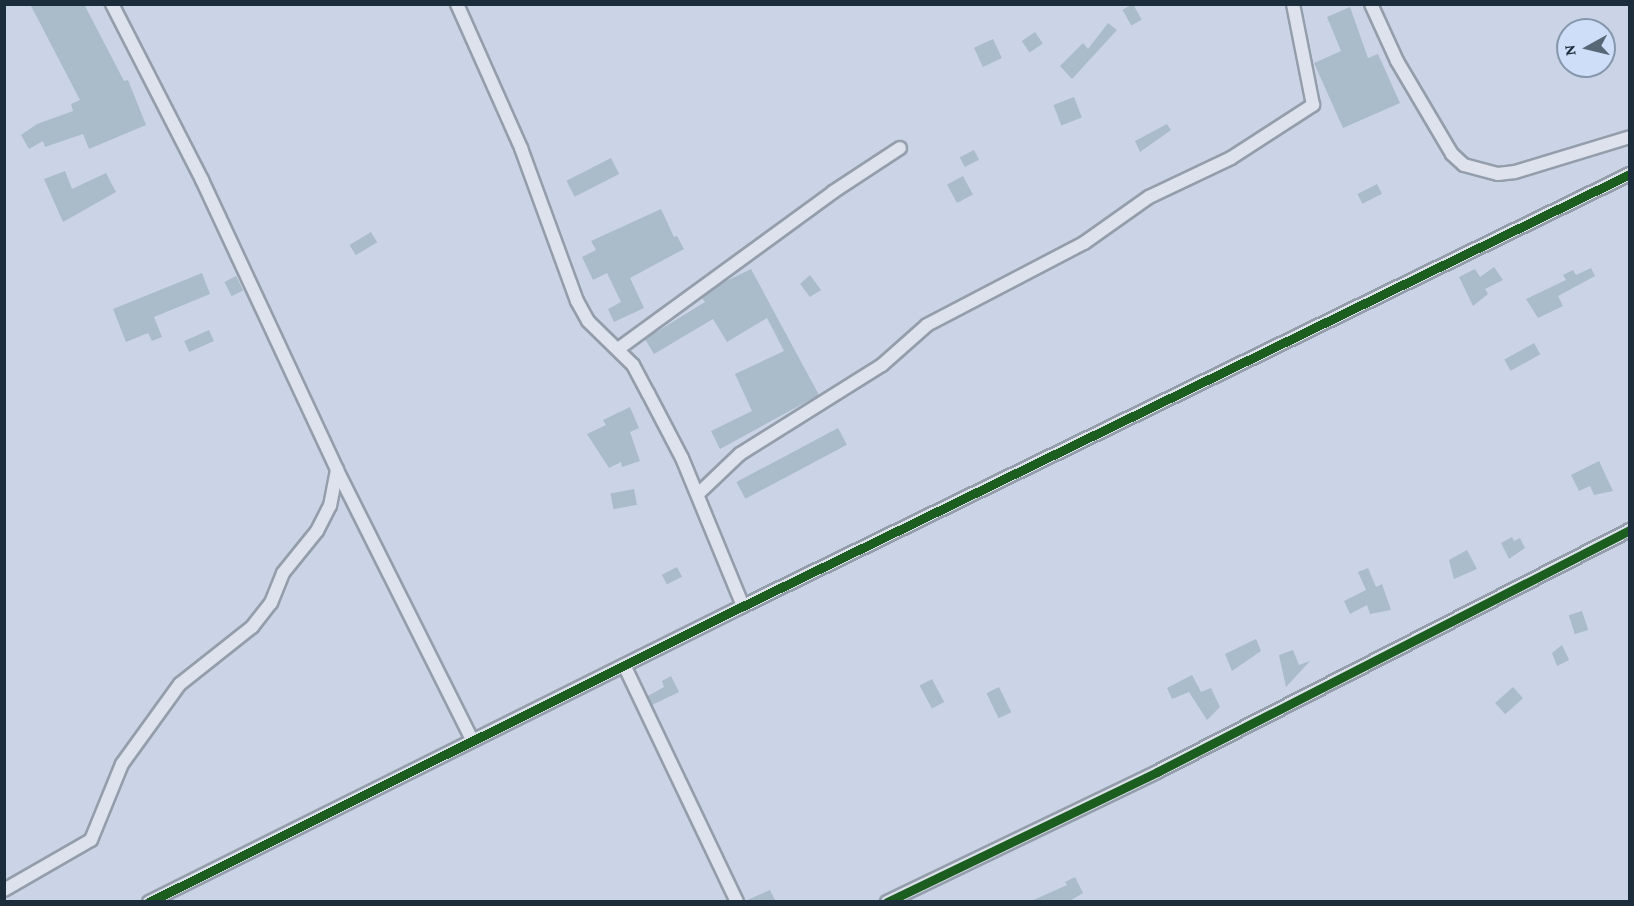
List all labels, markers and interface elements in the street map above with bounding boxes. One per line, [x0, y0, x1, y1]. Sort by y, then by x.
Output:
north arrow [1556, 18, 1616, 78]
text: N [1560, 44, 1579, 57]

